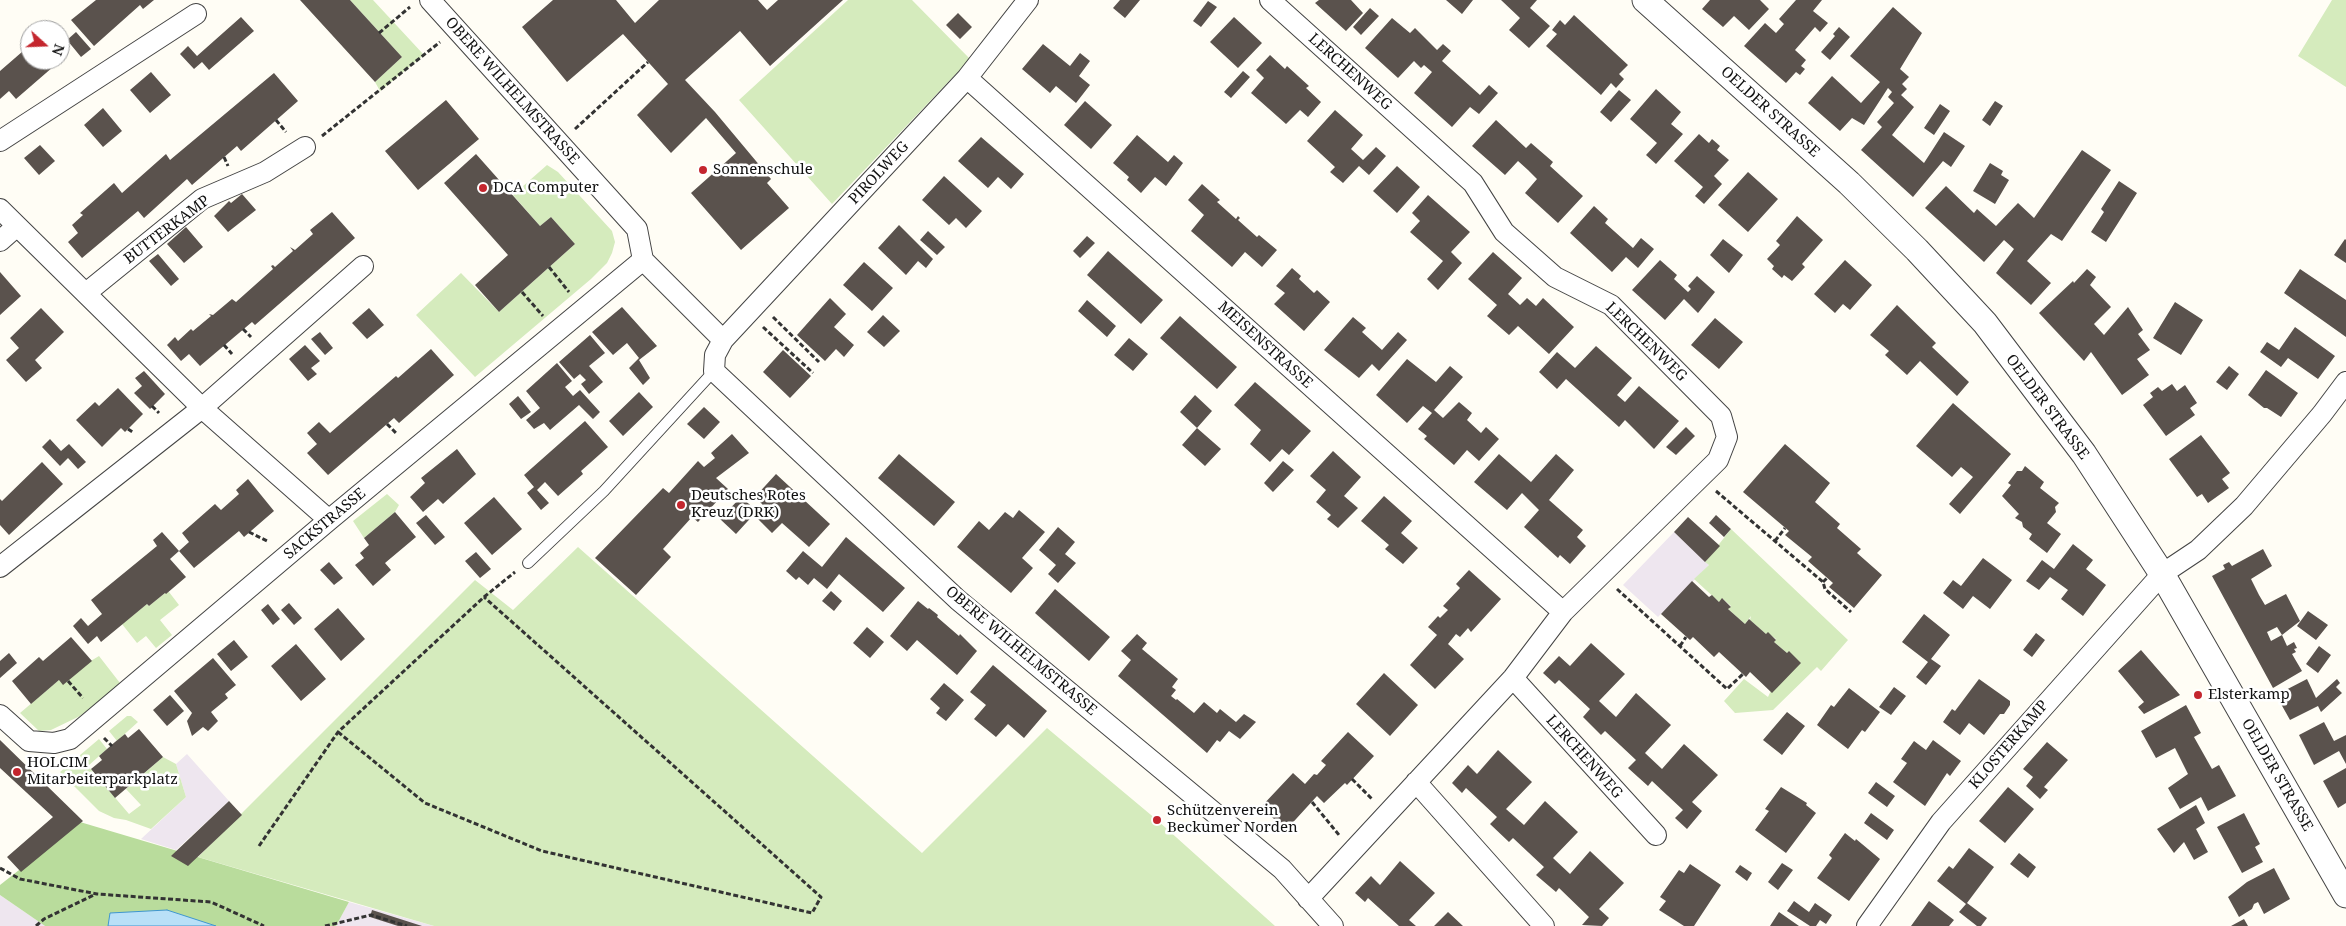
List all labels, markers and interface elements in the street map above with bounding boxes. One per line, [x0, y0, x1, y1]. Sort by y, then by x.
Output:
street label: OBERE WILHELMSTRASSE [441, 14, 583, 168]
north arrow [20, 20, 70, 70]
street label: LERCHENWEG [1305, 30, 1395, 114]
text: N [48, 42, 69, 58]
street label: OELDER STRASSE [1717, 63, 1823, 161]
street label: PIROLWEG [845, 138, 913, 208]
place label: Sonnenschule [713, 161, 813, 179]
marker: Sonnenschule [697, 164, 709, 176]
place label: DCA Computer [493, 179, 599, 197]
marker: DCA Computer [477, 182, 489, 194]
street label: BUTTERKAMP [121, 192, 213, 268]
street label: MEISENSTRASSE [1214, 298, 1316, 392]
street label: LERCHENWEG [1602, 299, 1690, 385]
street label: OELDER STRASSE [2002, 351, 2092, 463]
street label: SACKSTRASSE [281, 485, 369, 563]
place label: Deutsches Rotes Kreuz (DRK) [691, 487, 806, 522]
marker: Deutsches Rotes Kreuz (DRK) [675, 499, 687, 511]
street label: OBERE WILHELMSTRASSE [942, 582, 1100, 720]
place label: Elsterkamp [2208, 686, 2290, 704]
marker: Elsterkamp [2192, 689, 2204, 701]
street label: KLOSTERKAMP [1966, 697, 2052, 793]
street label: LERCHENWEG [1542, 712, 1626, 802]
street label: OELDER STRASSE [2237, 716, 2317, 834]
place label: HOLCIM Mitarbeiterparkplatz [27, 754, 178, 789]
marker: HOLCIM Mitarbeiterparkplatz [11, 766, 23, 778]
place label: Schützenverein Beckumer Norden [1167, 802, 1298, 837]
marker: Schützenverein Beckumer Norden [1151, 814, 1163, 826]

